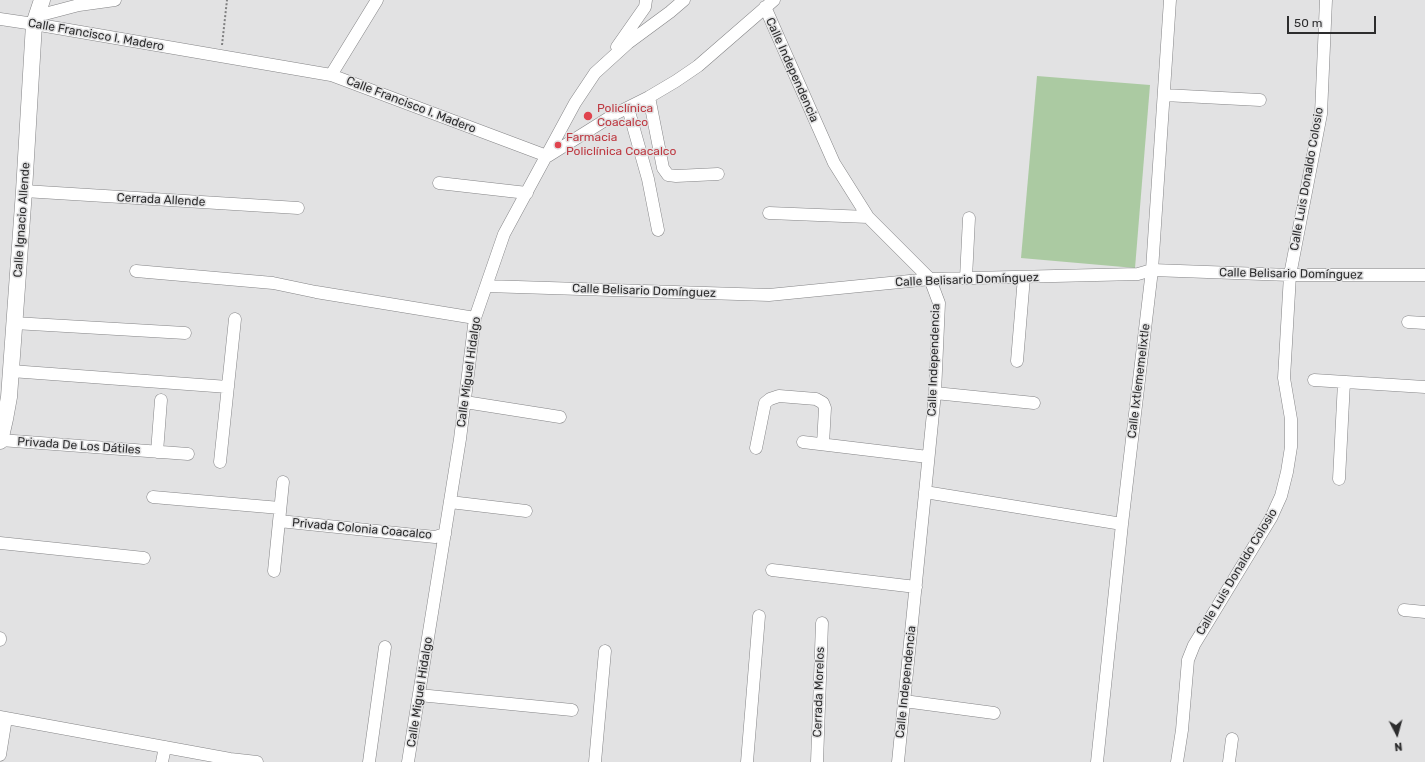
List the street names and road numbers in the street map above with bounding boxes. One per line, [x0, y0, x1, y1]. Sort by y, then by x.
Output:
street label: Calle Independencia [762, 15, 822, 125]
street label: Calle Francisco I. Madero [27, 16, 165, 54]
street label: Calle Francisco I. Madero [344, 74, 478, 136]
street label: Calle Luis Donaldo Colosio [1287, 106, 1327, 252]
street label: Calle Ignacio Allende [11, 162, 33, 278]
street label: Cerrada Allende [116, 190, 206, 210]
street label: Calle Belisario Domínguez [1219, 266, 1363, 282]
street label: Calle Belisario Domínguez [895, 270, 1039, 290]
street label: Calle Belisario Domínguez [572, 281, 716, 301]
street label: Calle Independencia [925, 303, 943, 417]
street label: Calle Miguel Hidalgo [454, 316, 484, 428]
street label: Calle Ixtlememelixtle [1125, 323, 1153, 439]
street label: Privada De Los Dátiles [17, 435, 141, 457]
street label: Calle Luis Donaldo Colosio [1193, 506, 1281, 638]
street label: Privada Colonia Coacalco [291, 516, 433, 542]
street label: Calle Independencia [893, 625, 919, 739]
street label: Calle Miguel Hidalgo [404, 636, 436, 748]
street label: Cerrada Morelos [810, 646, 828, 738]

